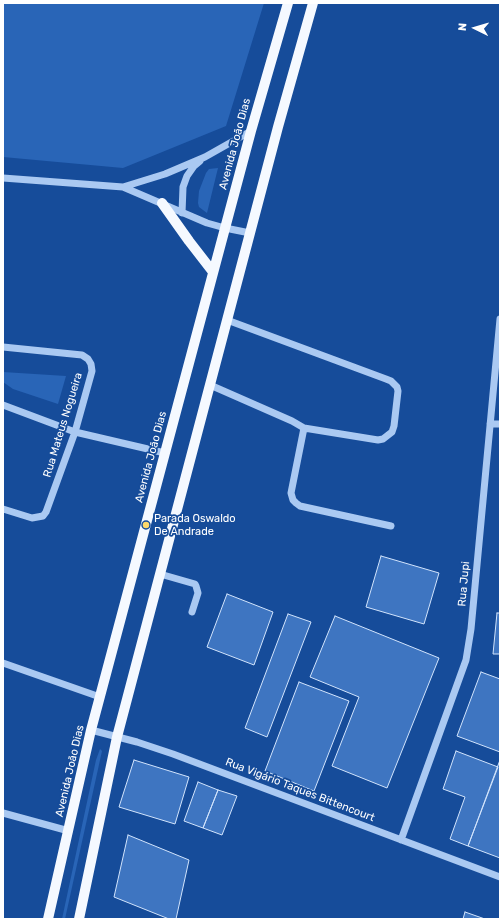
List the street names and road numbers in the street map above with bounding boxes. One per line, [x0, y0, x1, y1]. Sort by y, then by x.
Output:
street label: Avenida João Dias [216, 97, 254, 191]
street label: Rua Mateus Nogueira [41, 371, 85, 479]
street label: Avenida João Dias [132, 410, 170, 504]
street label: Rua Jupi [455, 561, 473, 607]
street label: Avenida João Dias [53, 724, 87, 818]
street label: Rua Vigário Taques Bittencourt [223, 755, 377, 825]

